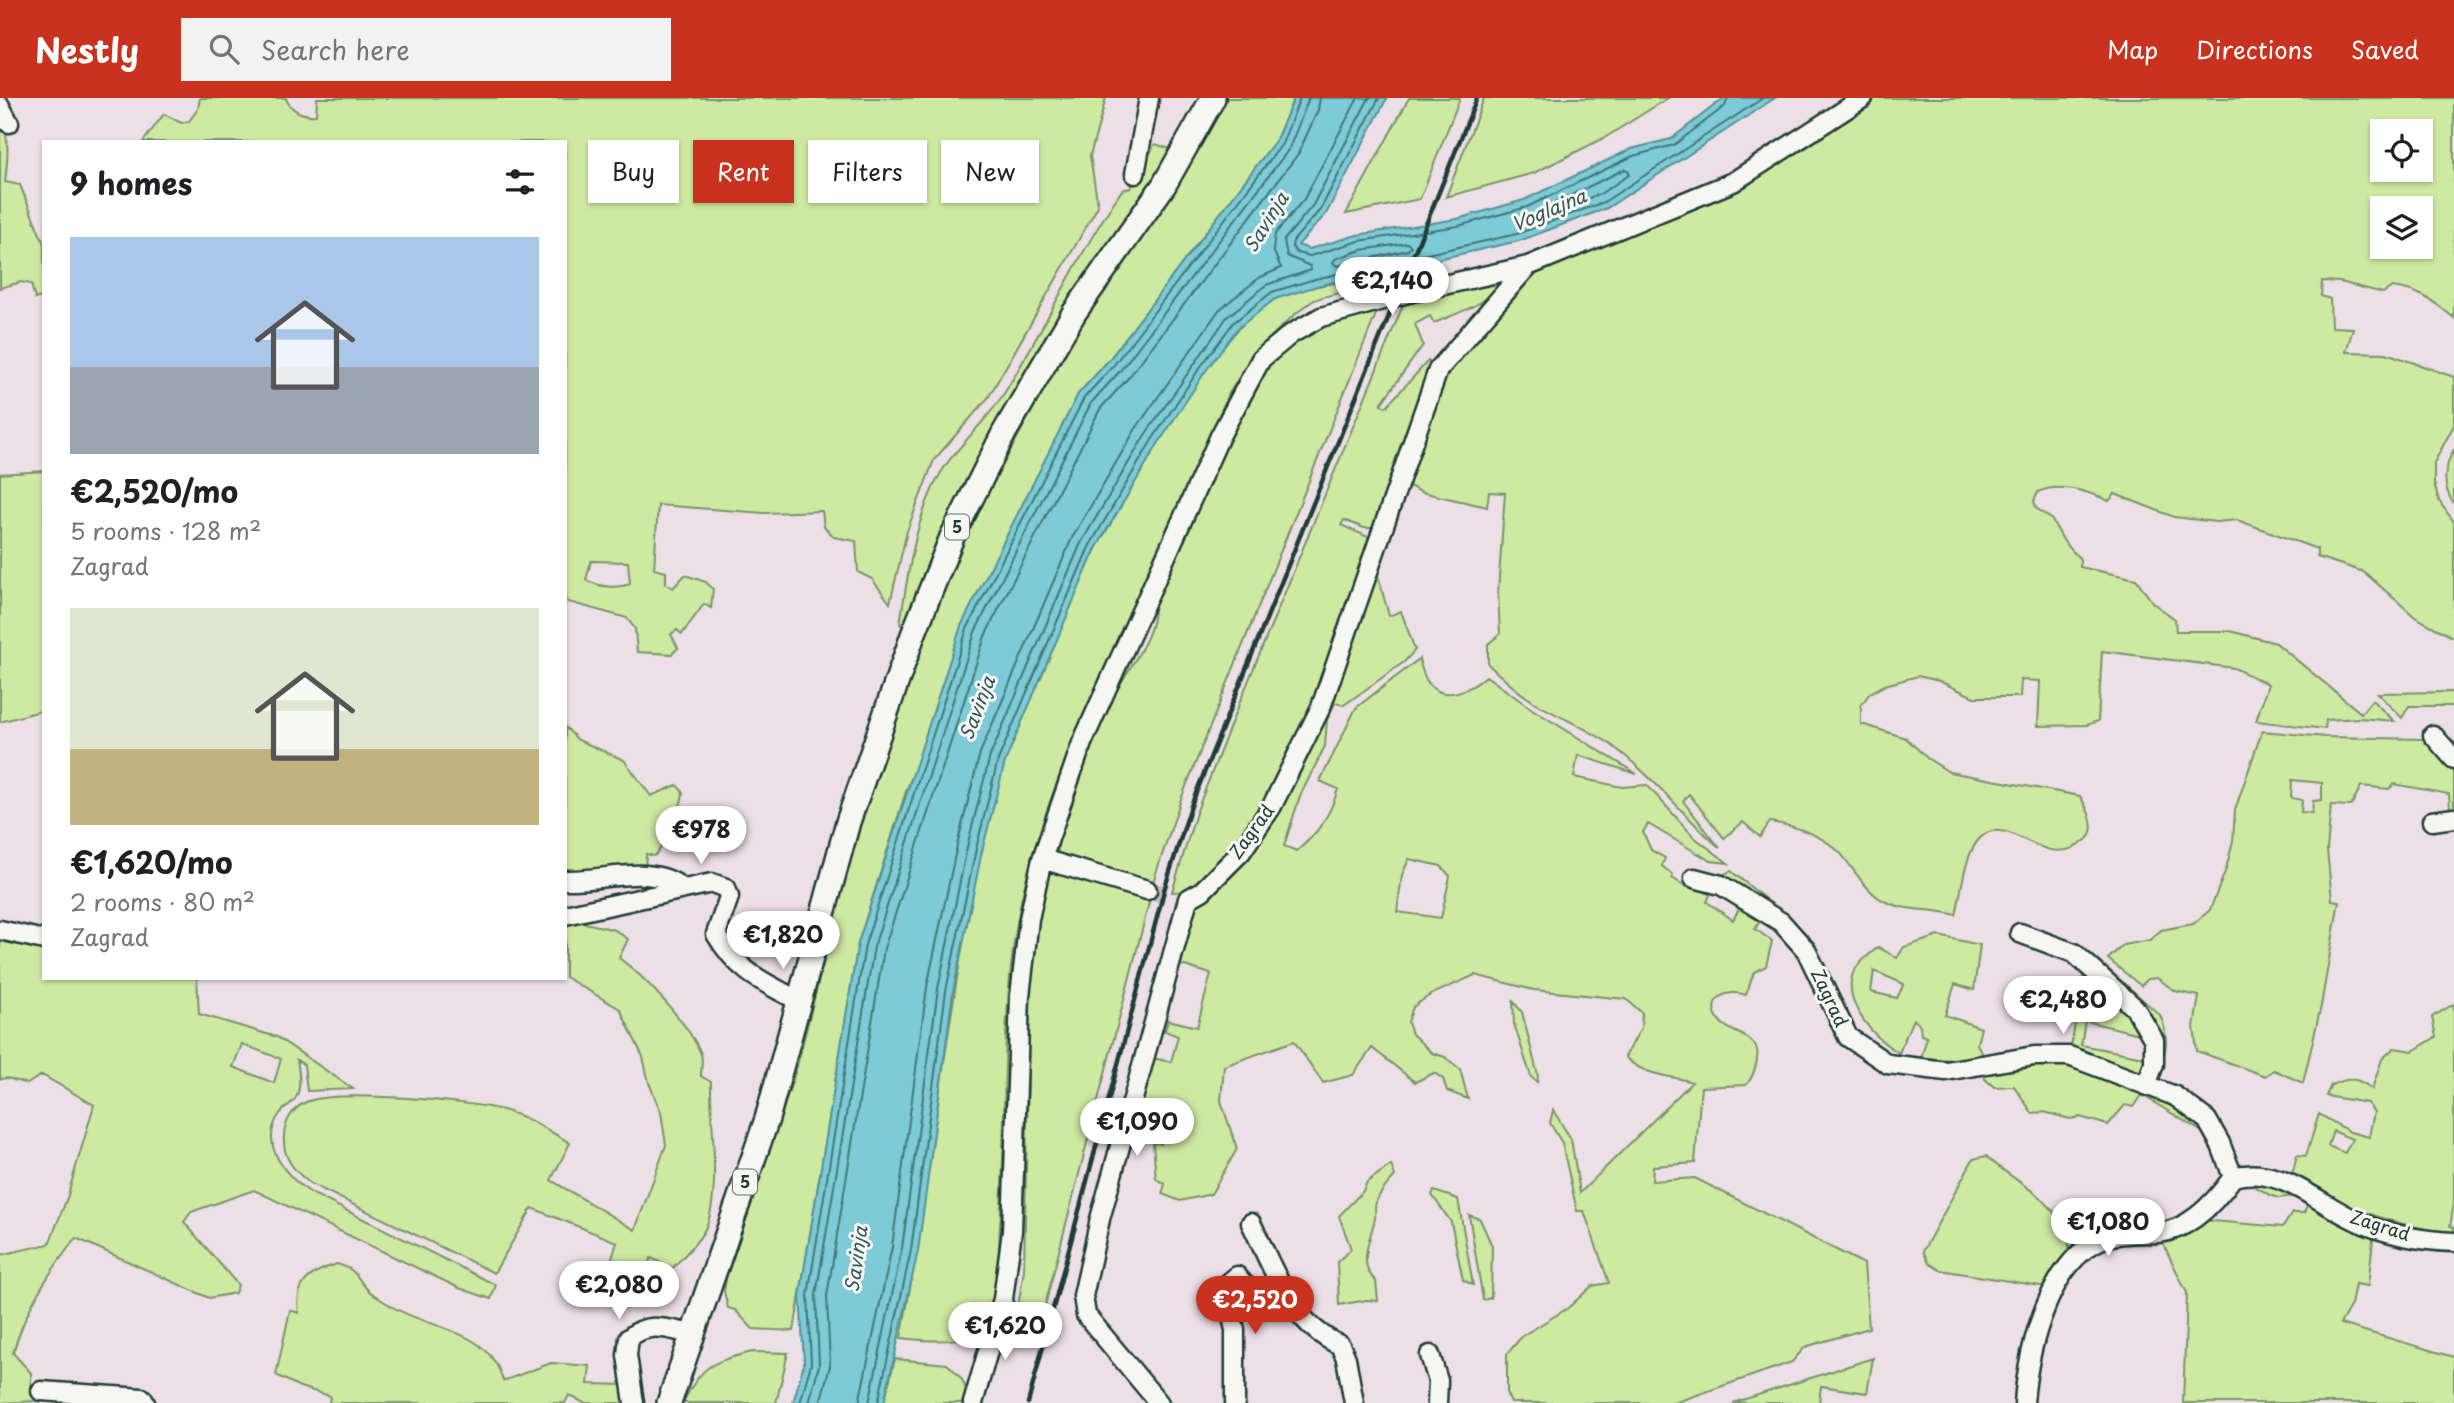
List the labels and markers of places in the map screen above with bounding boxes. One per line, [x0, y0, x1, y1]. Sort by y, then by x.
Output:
pin: €2,140 [1335, 258, 1449, 317]
pin: €978 [660, 806, 742, 866]
pin: €1,820 [726, 912, 840, 971]
pin: €2,480 [2006, 976, 2120, 1036]
pin: €1,090 [1080, 1098, 1194, 1158]
pin: €1,080 [2051, 1198, 2165, 1258]
pin: €2,080 [562, 1262, 676, 1321]
pin: €2,520 [1198, 1276, 1312, 1336]
pin: €1,620 [948, 1302, 1062, 1362]

